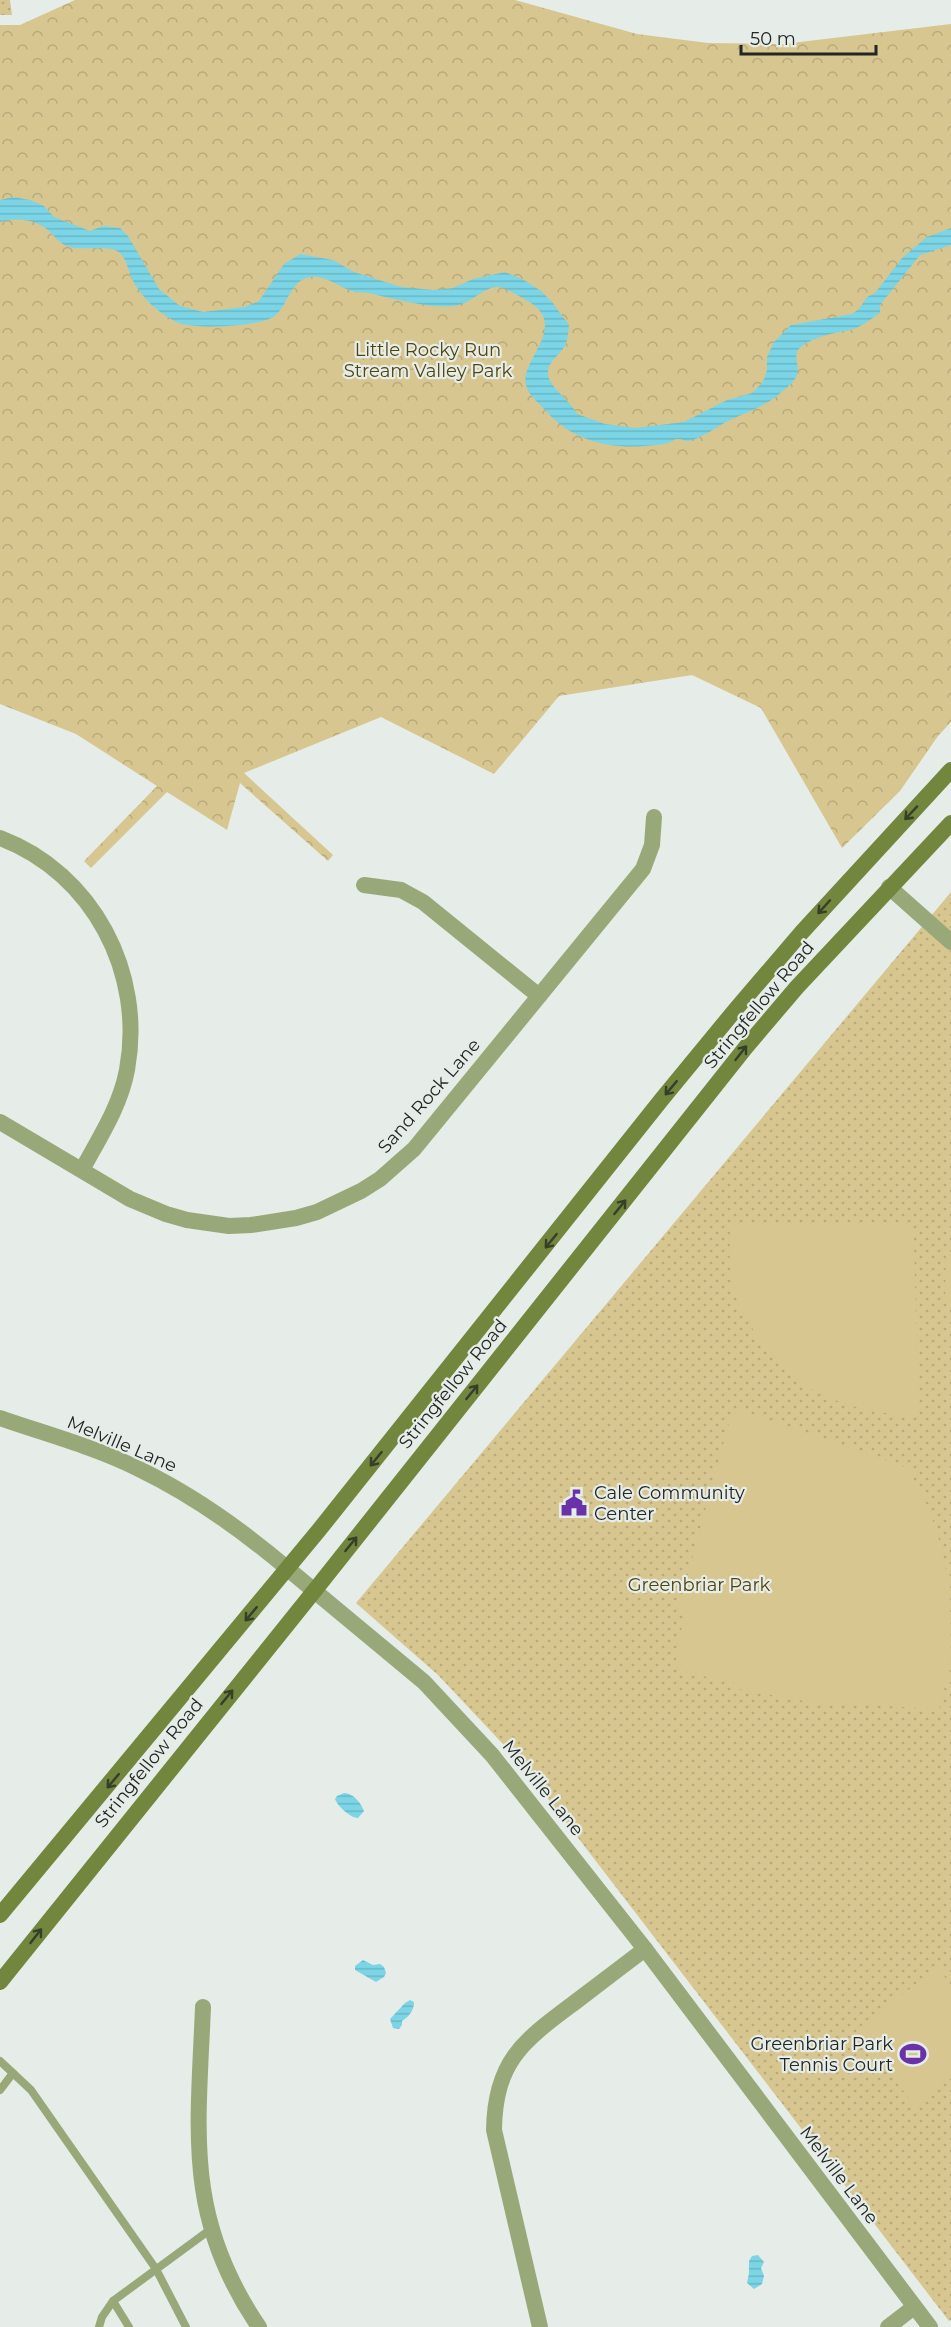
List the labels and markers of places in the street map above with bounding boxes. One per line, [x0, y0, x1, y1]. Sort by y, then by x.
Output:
place label: Cale Community Center [594, 1482, 745, 1525]
public building icon: Cale Community Center [559, 1488, 589, 1518]
place label: Greenbriar Park Tennis Court [750, 2033, 893, 2076]
sports icon: Greenbriar Park Tennis Court [898, 2039, 928, 2069]

